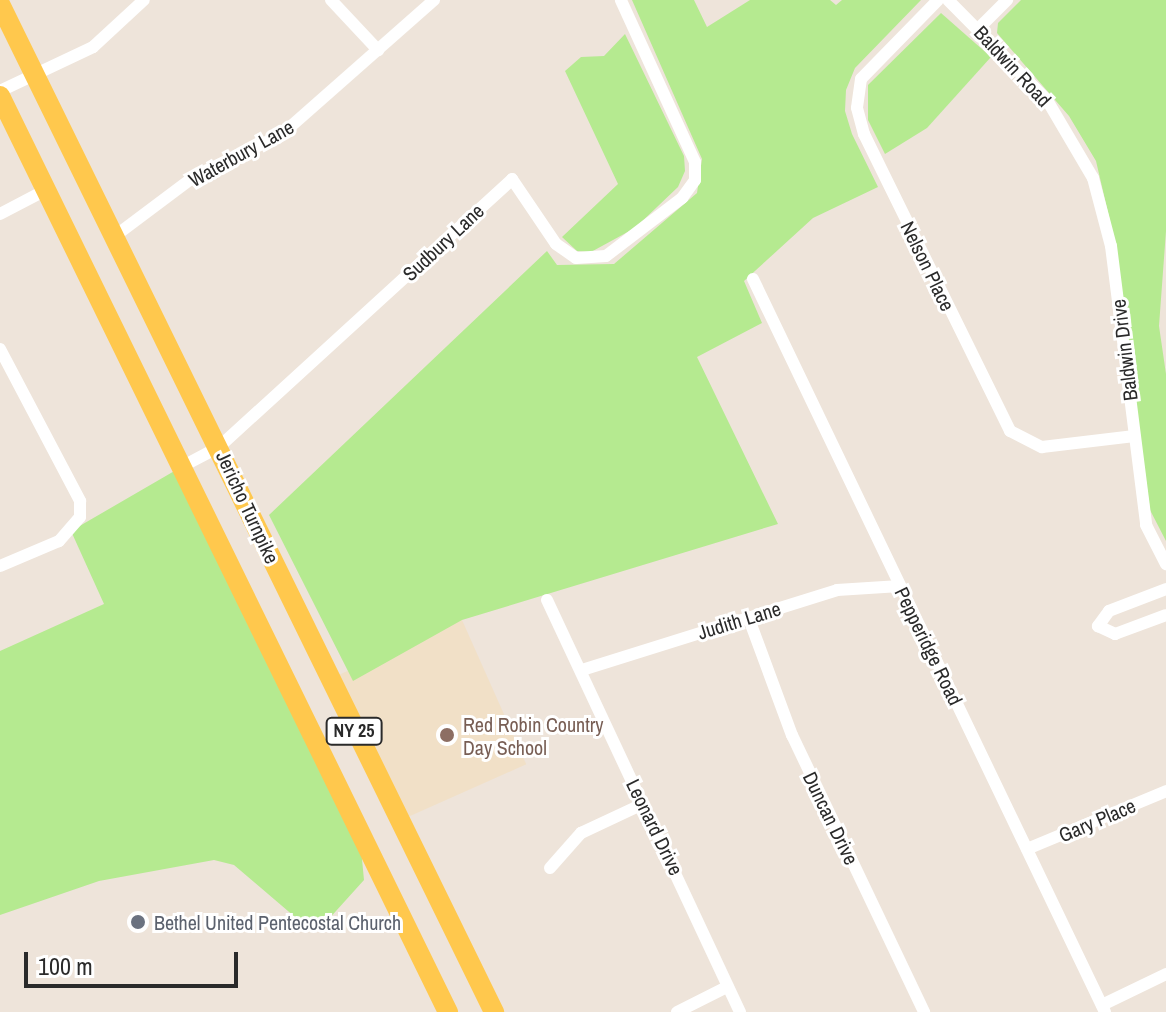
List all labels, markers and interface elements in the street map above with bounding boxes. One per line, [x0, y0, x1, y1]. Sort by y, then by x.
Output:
street label: Baldwin Road [969, 20, 1057, 112]
street label: Waterbury Lane [184, 114, 298, 192]
street label: Sudbury Lane [397, 198, 489, 286]
street label: Nelson Place [896, 217, 960, 315]
street label: Baldwin Drive [1106, 298, 1142, 402]
street label: Jericho Turnpike [211, 447, 285, 567]
street label: Pepperidge Road [890, 583, 968, 709]
street label: Judith Lane [695, 596, 783, 644]
place label: Red Robin Country Day School [463, 712, 603, 759]
road number: NY 25 [324, 717, 384, 745]
marker: Red Robin Country Day School [438, 726, 456, 744]
street label: Duncan Drive [798, 768, 864, 868]
street label: Leonard Drive [621, 775, 689, 879]
street label: Gary Place [1055, 793, 1139, 847]
place label: Bethel United Pentecostal Church [154, 910, 401, 934]
marker: Bethel United Pentecostal Church [129, 913, 147, 931]
scale bar [28, 936, 242, 986]
text: 100 m [38, 950, 93, 982]

